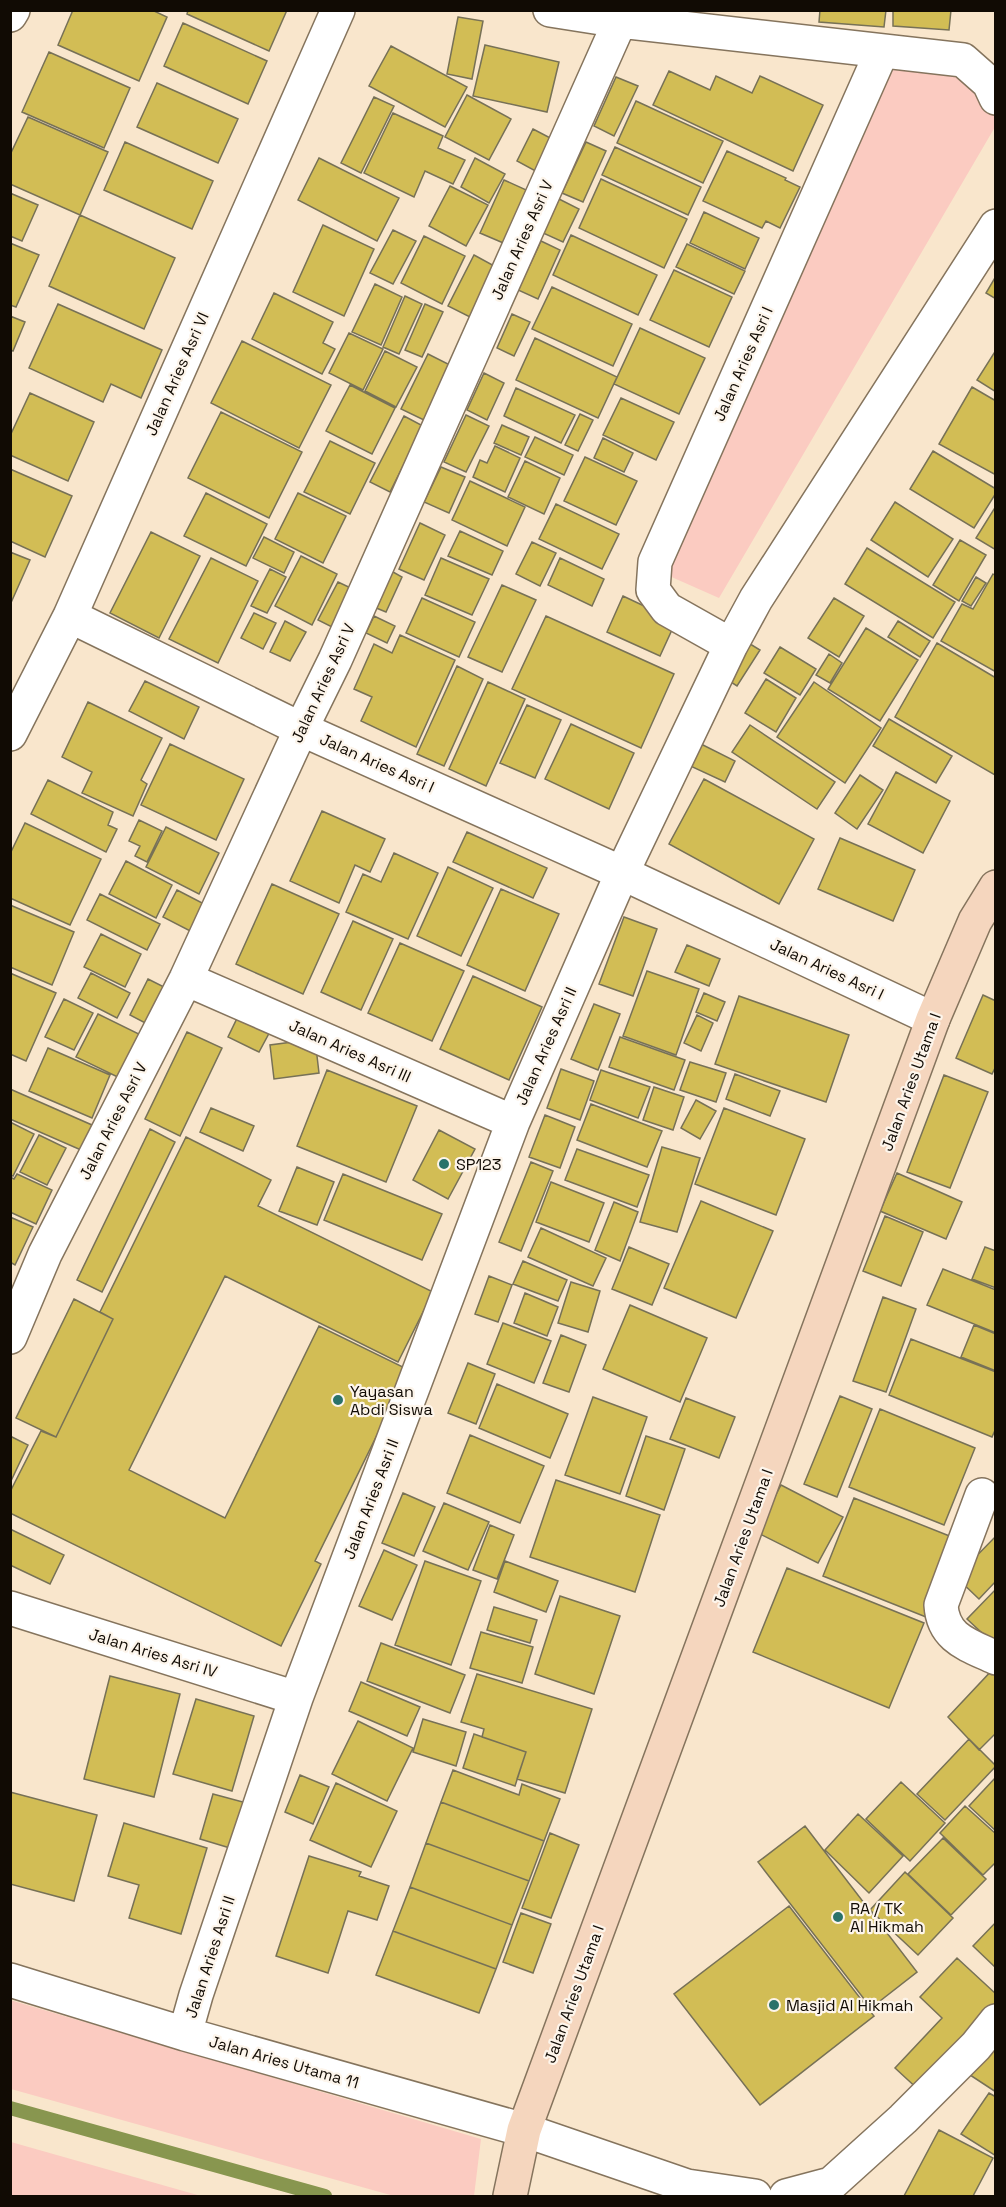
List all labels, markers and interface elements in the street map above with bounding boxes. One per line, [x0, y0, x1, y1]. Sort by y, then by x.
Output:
street label: Jalan Aries Asri V [486, 177, 558, 303]
street label: Jalan Aries Asri I [708, 303, 778, 425]
street label: Jalan Aries Asri VI [140, 309, 214, 439]
street label: Jalan Aries Asri V [286, 620, 360, 746]
street label: Jalan Aries Asri I [316, 728, 438, 798]
street label: Jalan Aries Asri I [767, 933, 887, 1005]
street label: Jalan Aries Asri II [511, 984, 581, 1108]
street label: Jalan Aries Utama I [876, 1010, 946, 1154]
street label: Jalan Aries Asri III [286, 1015, 414, 1087]
street label: Jalan Aries Asri V [74, 1059, 152, 1183]
place label: SP123 [456, 1154, 501, 1175]
marker: SP123 [437, 1157, 451, 1171]
place label: Yayasan Abdi Siswa [350, 1381, 433, 1420]
marker: Yayasan Abdi Siswa [331, 1393, 345, 1407]
street label: Jalan Aries Asri II [338, 1436, 404, 1562]
street label: Jalan Aries Utama I [708, 1466, 778, 1610]
street label: Jalan Aries Asri IV [86, 1623, 220, 1683]
street label: Jalan Aries Asri II [180, 1893, 240, 2021]
place label: RA / TK Al Hikmah [850, 1898, 924, 1937]
marker: RA / TK Al Hikmah [831, 1910, 845, 1924]
street label: Jalan Aries Utama I [539, 1922, 609, 2066]
place label: Masjid Al Hikmah [786, 1995, 913, 2016]
marker: Masjid Al Hikmah [767, 1998, 781, 2012]
street label: Jalan Aries Utama 11 [207, 2031, 361, 2093]

